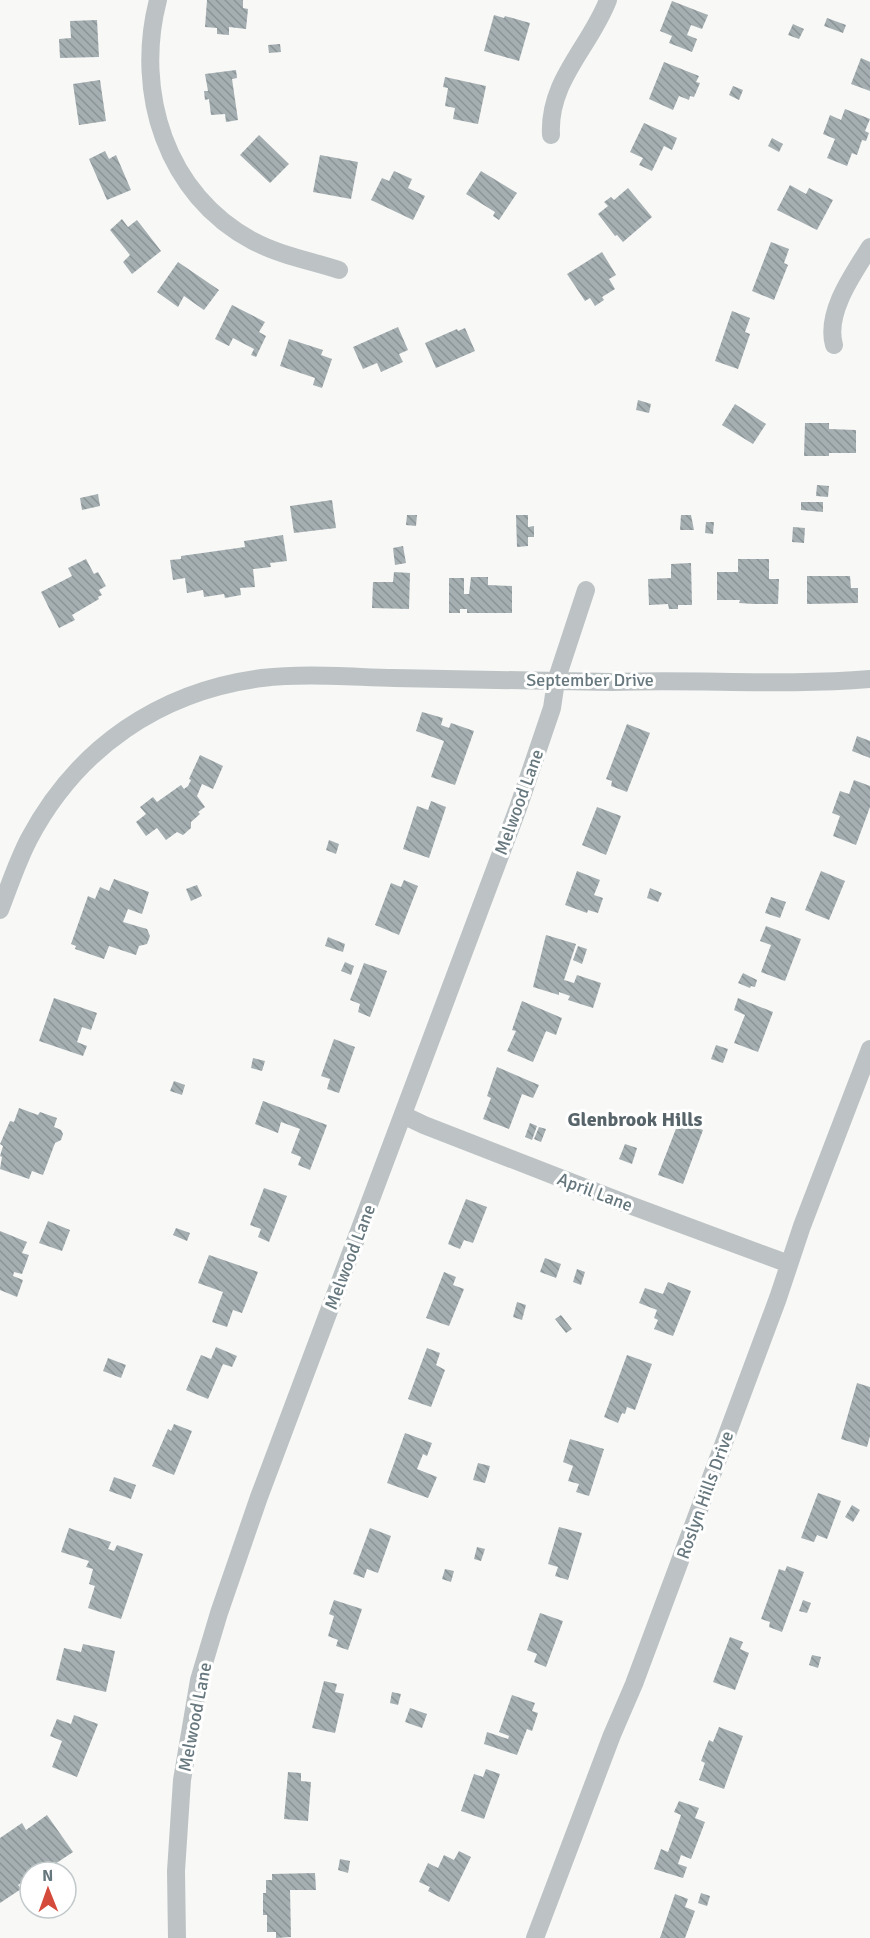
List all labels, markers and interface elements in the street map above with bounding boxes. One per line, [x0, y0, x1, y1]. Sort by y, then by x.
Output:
street label: September Drive [526, 669, 654, 691]
street label: Melwood Lane [490, 746, 548, 858]
district label: Glenbrook Hills [568, 1107, 703, 1132]
street label: April Lane [554, 1168, 636, 1216]
street label: Melwood Lane [320, 1201, 380, 1313]
street label: Roslyn Hills Drive [672, 1428, 738, 1562]
street label: Melwood Lane [174, 1660, 216, 1774]
north arrow [18, 1860, 78, 1920]
text: N [42, 1866, 53, 1886]

